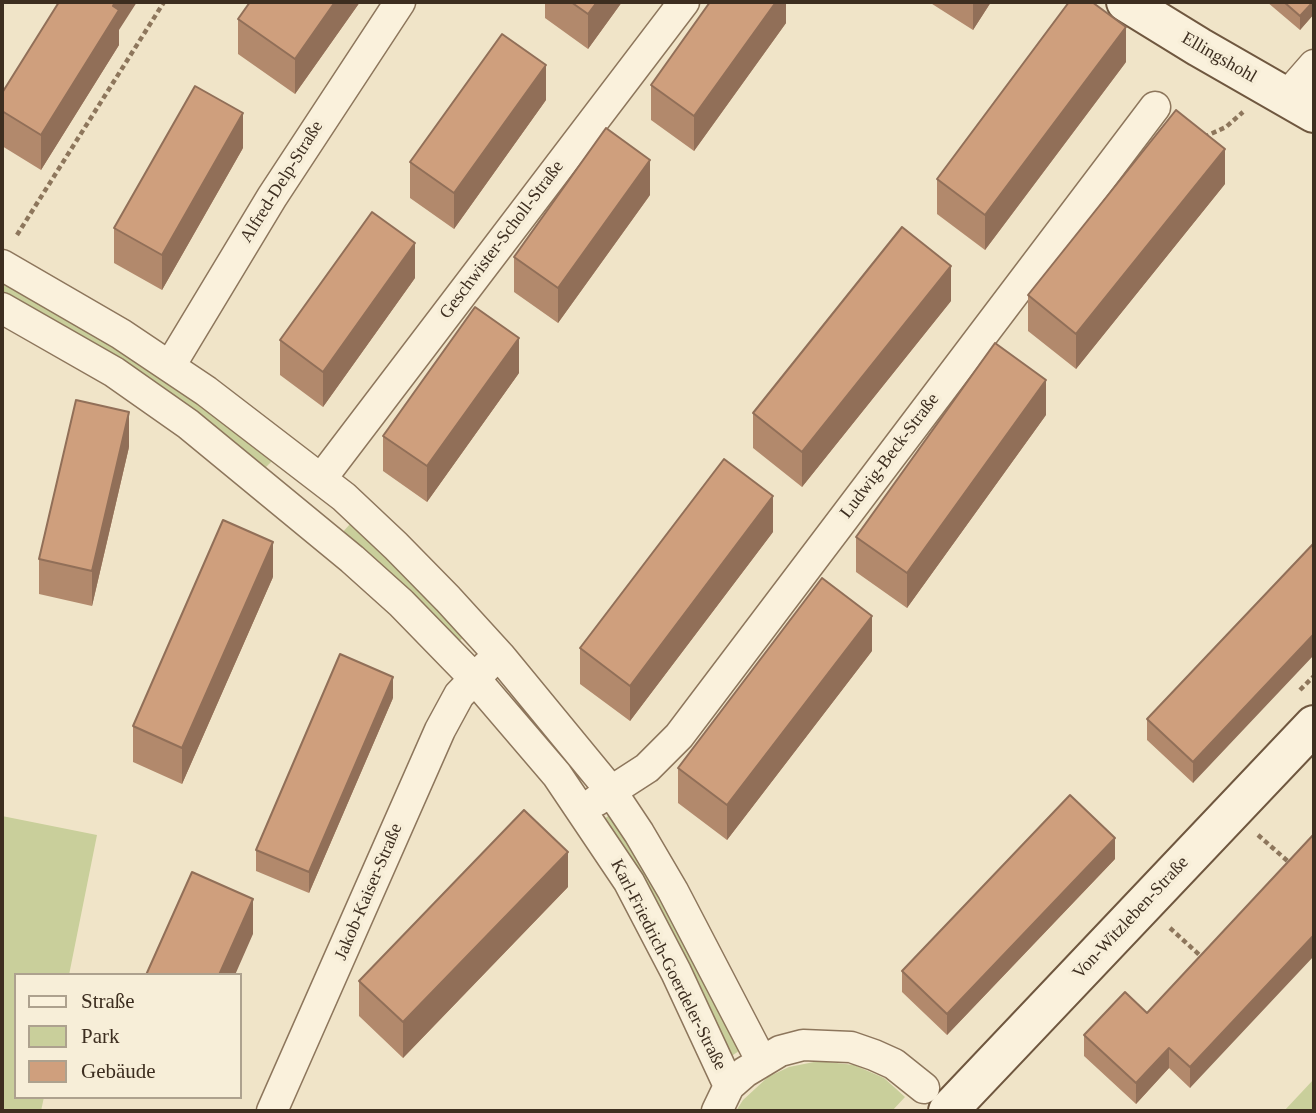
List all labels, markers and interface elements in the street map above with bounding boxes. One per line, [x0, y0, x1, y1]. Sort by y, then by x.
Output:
street label: Ellingshohl [1178, 28, 1260, 88]
street label: Alfred-Delp-Straße [236, 117, 328, 247]
street label: Geschwister-Scholl-Straße [435, 157, 569, 323]
street label: Ludwig-Beck-Straße [836, 389, 944, 523]
street label: Jakob-Kaiser-Straße [330, 820, 408, 964]
street label: Von-Witzleben-Straße [1069, 852, 1193, 984]
street label: Karl-Friedrich-Goerdeler-Straße [605, 856, 731, 1074]
legend [14, 973, 242, 1099]
text: Straße [81, 989, 135, 1013]
text: Park [81, 1024, 120, 1048]
text: Gebäude [81, 1059, 156, 1083]

